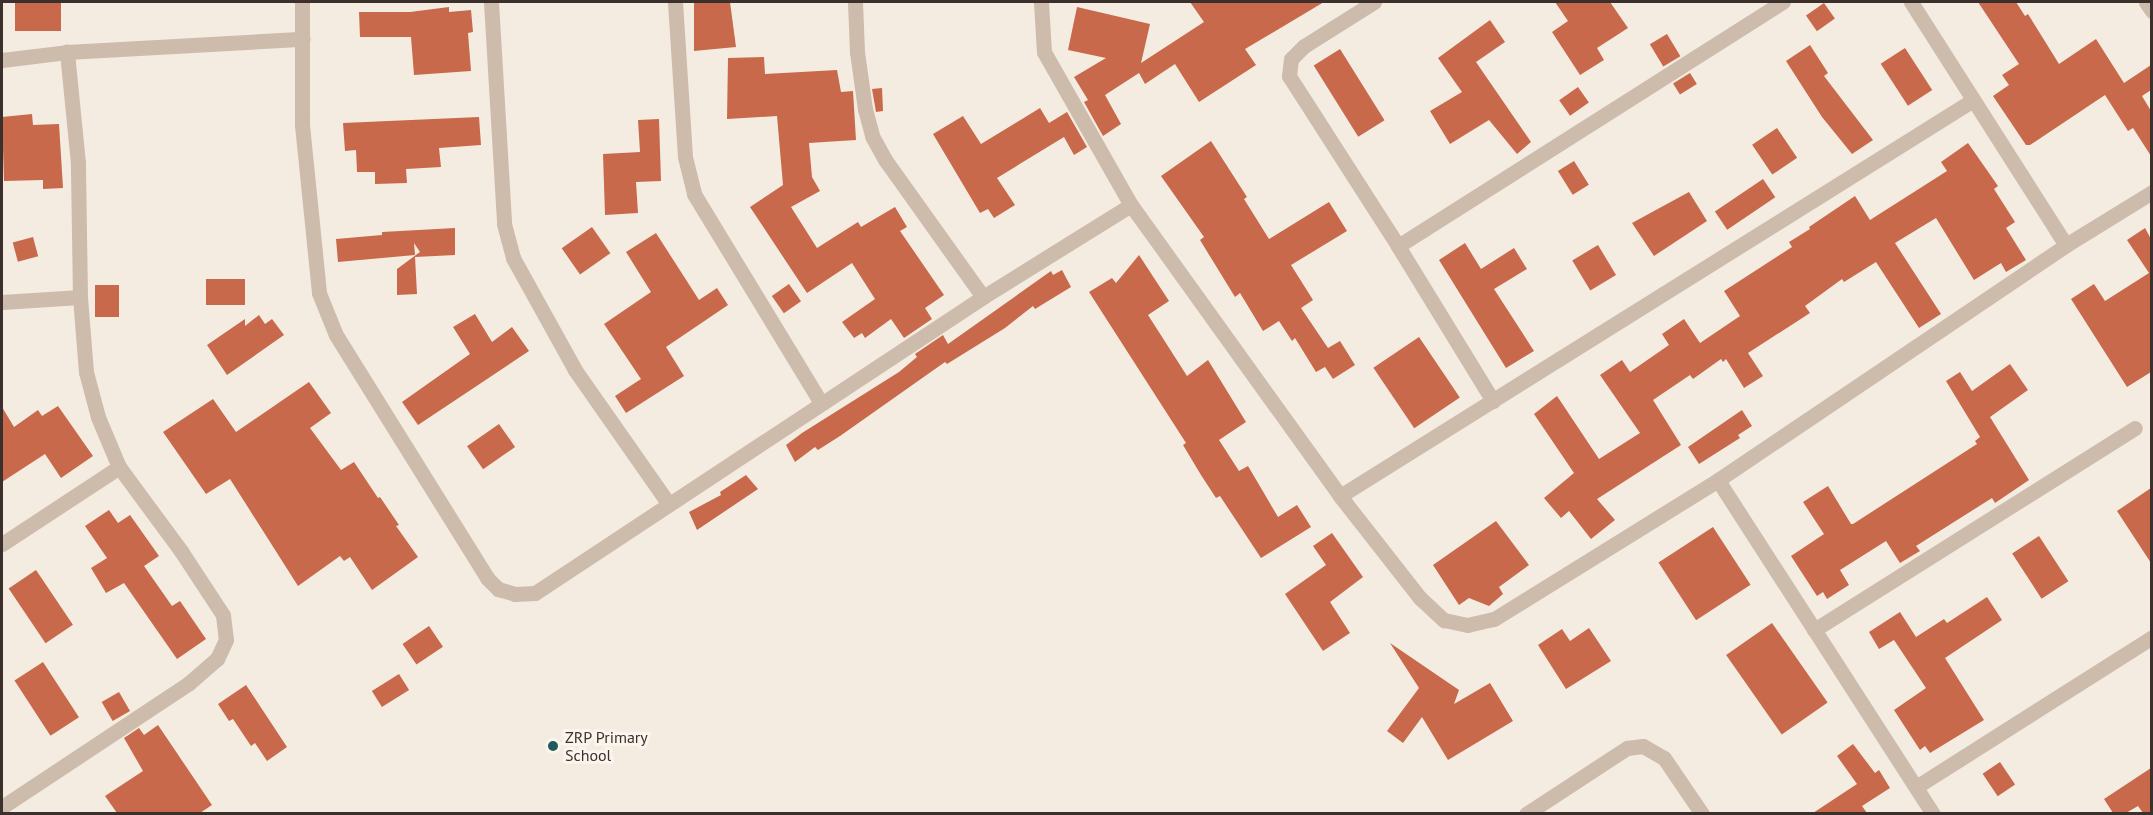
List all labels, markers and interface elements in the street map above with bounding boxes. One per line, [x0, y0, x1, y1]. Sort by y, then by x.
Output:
place label: ZRP Primary School [565, 727, 648, 765]
marker: ZRP Primary School [546, 739, 560, 753]

